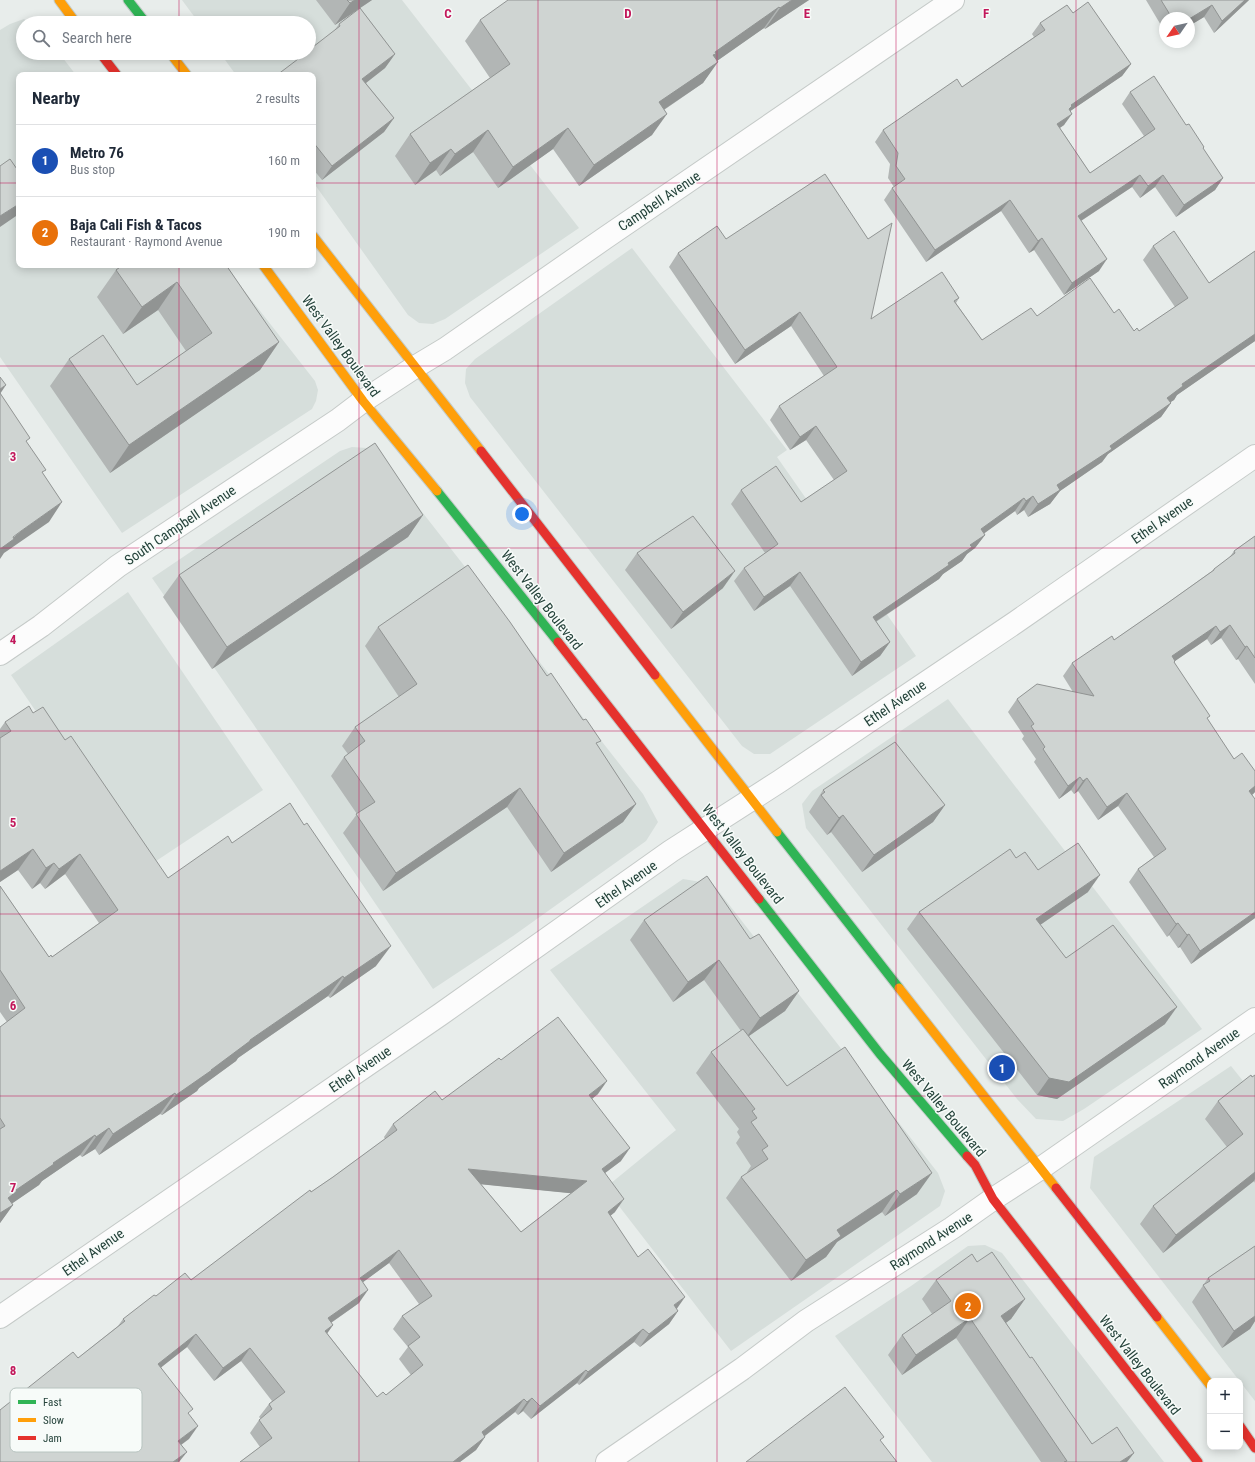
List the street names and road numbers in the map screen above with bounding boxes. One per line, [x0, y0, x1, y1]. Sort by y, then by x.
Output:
street label: Campbell Avenue [615, 167, 703, 234]
street label: West Valley Boulevard [299, 292, 383, 400]
street label: South Campbell Avenue [121, 482, 239, 568]
street label: Ethel Avenue [1128, 493, 1196, 547]
street label: West Valley Boulevard [498, 547, 586, 653]
street label: Ethel Avenue [861, 676, 929, 730]
street label: West Valley Boulevard [699, 801, 787, 907]
street label: Ethel Avenue [592, 857, 660, 911]
street label: Raymond Avenue [1156, 1024, 1243, 1092]
street label: Ethel Avenue [326, 1042, 394, 1096]
street label: West Valley Boulevard [899, 1056, 989, 1160]
street label: Raymond Avenue [887, 1208, 975, 1273]
street label: Ethel Avenue [59, 1225, 127, 1279]
street label: West Valley Boulevard [1096, 1312, 1184, 1418]

